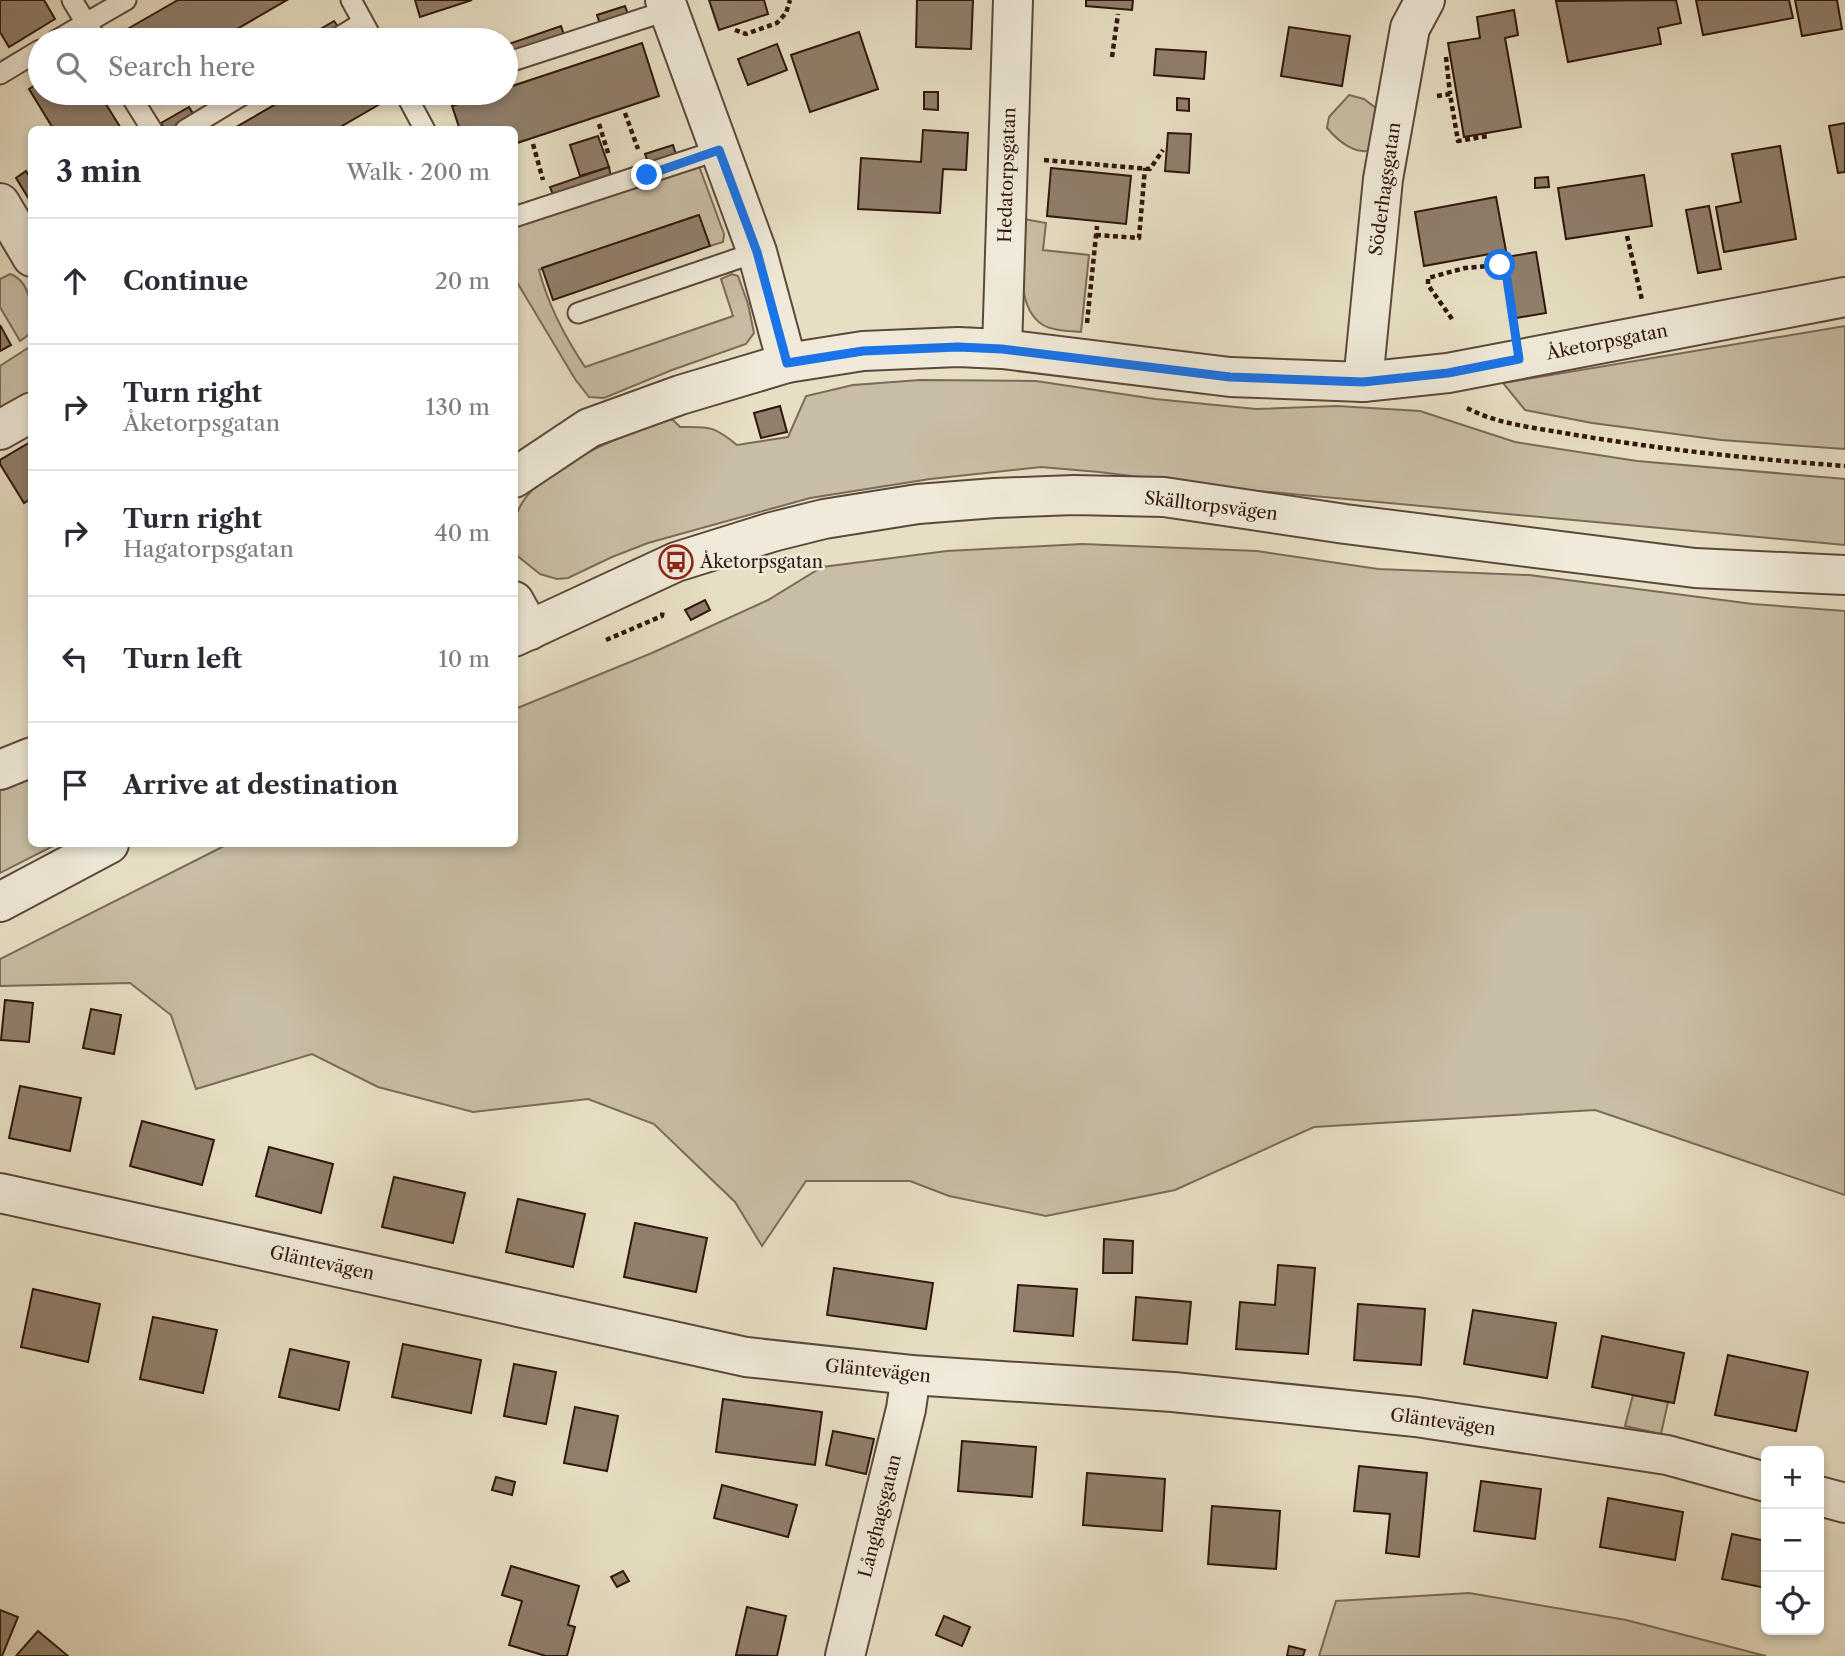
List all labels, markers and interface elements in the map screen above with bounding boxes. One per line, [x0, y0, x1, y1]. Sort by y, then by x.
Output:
search box [28, 28, 518, 105]
icon: search [52, 48, 90, 86]
text: Search here [108, 51, 255, 83]
street label: Hedatorpsgatan [994, 107, 1020, 243]
street label: Söderhagsgatan [1365, 121, 1405, 257]
text: 3 min [56, 153, 142, 190]
text: Walk · 200 m [346, 158, 490, 186]
route end [631, 159, 662, 190]
route start [1484, 249, 1515, 280]
icon: ahead [56, 262, 94, 300]
text: Continue [123, 265, 248, 297]
text: 20 m [435, 267, 490, 295]
street label: Åketorpsgatan [1543, 318, 1670, 365]
text: Turn right [123, 377, 262, 409]
icon: right [56, 388, 94, 426]
text: 130 m [426, 393, 490, 421]
text: Åketorpsgatan [123, 409, 280, 437]
street label: Skälltorpsvägen [1143, 487, 1279, 525]
text: Turn right [123, 503, 262, 535]
icon: right [56, 514, 94, 552]
text: 40 m [435, 519, 490, 547]
text: Hagatorpsgatan [123, 535, 294, 563]
bus stop icon: Åketorpsgatan [657, 543, 695, 581]
place label: Åketorpsgatan [699, 550, 823, 573]
icon: left [56, 640, 94, 678]
text: Turn left [123, 643, 242, 675]
text: 10 m [438, 645, 490, 673]
icon: arrive [56, 766, 94, 804]
text: Arrive at destination [123, 769, 398, 801]
street label: Gläntevägen [268, 1241, 376, 1285]
street label: Gläntevägen [824, 1355, 932, 1387]
street label: Gläntevägen [1389, 1404, 1497, 1440]
map controls [1761, 1446, 1824, 1635]
button: + [1761, 1446, 1824, 1509]
street label: Långhagsgatan [854, 1452, 906, 1580]
button: − [1761, 1509, 1824, 1572]
button: locate [1761, 1572, 1824, 1635]

